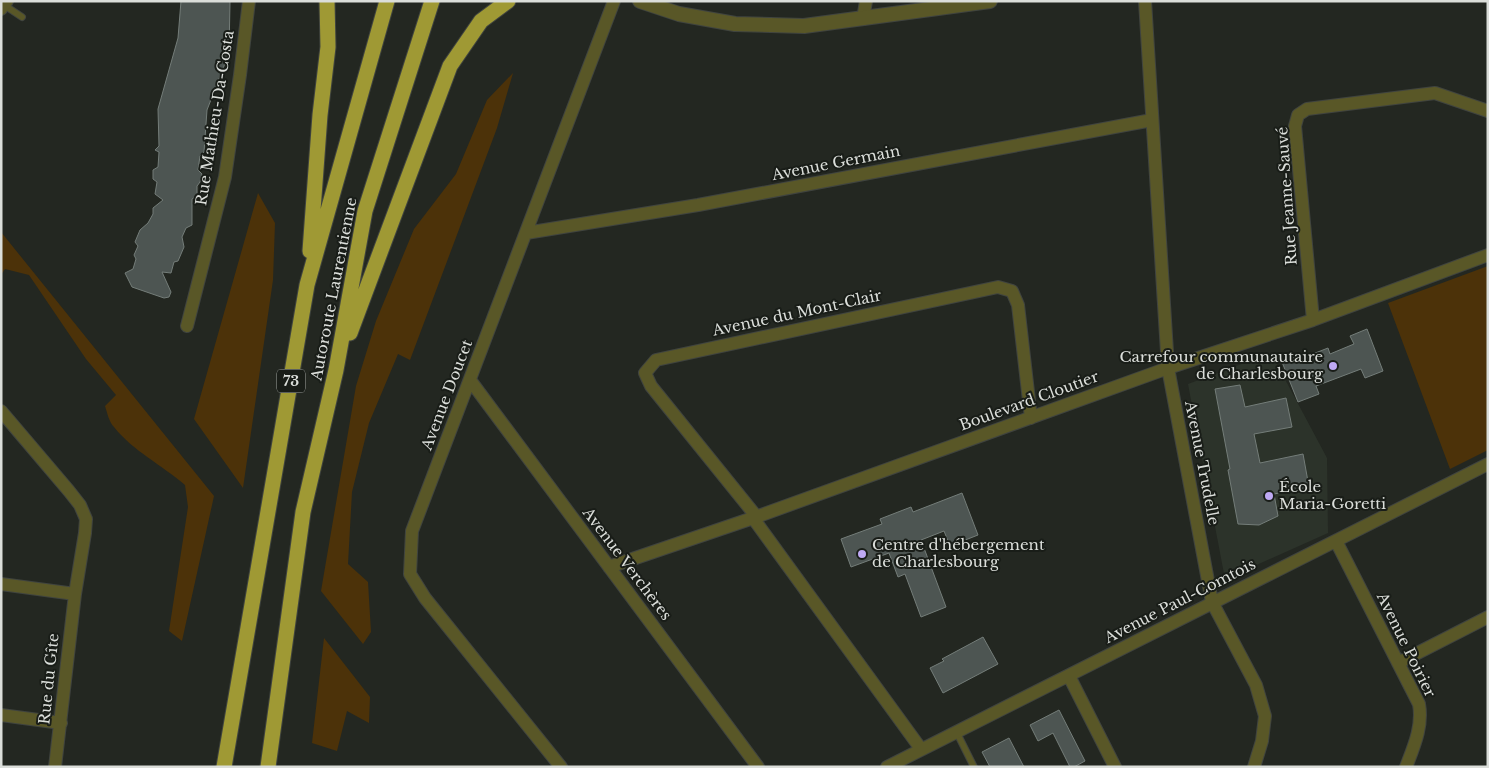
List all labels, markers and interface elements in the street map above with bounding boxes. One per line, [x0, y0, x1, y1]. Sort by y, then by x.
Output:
street label: Rue Mathieu-Da-Costa [191, 28, 238, 207]
street label: Rue Jeanne-Sauvé [1272, 126, 1301, 266]
street label: Avenue Germain [769, 141, 902, 184]
street label: Autoroute Laurentienne [306, 196, 361, 383]
street label: Avenue du Mont-Clair [710, 285, 884, 340]
street label: Avenue Doucet [416, 337, 476, 454]
place label: Carrefour communautaire de Charlesbourg [1120, 347, 1324, 383]
marker: Carrefour communautaire de Charlesbourg [1327, 360, 1339, 372]
street label: Boulevard Cloutier [957, 366, 1102, 435]
road number: 73 [277, 370, 305, 392]
street label: Avenue Trudelle [1181, 398, 1224, 527]
place label: École Maria-Goretti [1279, 477, 1386, 513]
marker: École Maria-Goretti [1263, 490, 1275, 502]
street label: Avenue Verchères [578, 503, 676, 624]
place label: Centre d'hébergement de Charlesbourg [872, 535, 1045, 571]
marker: Centre d'hébergement de Charlesbourg [856, 548, 868, 560]
street label: Avenue Paul-Comtois [1100, 554, 1259, 647]
street label: Avenue Poirier [1372, 588, 1440, 701]
street label: Rue du Gîte [34, 632, 63, 726]

